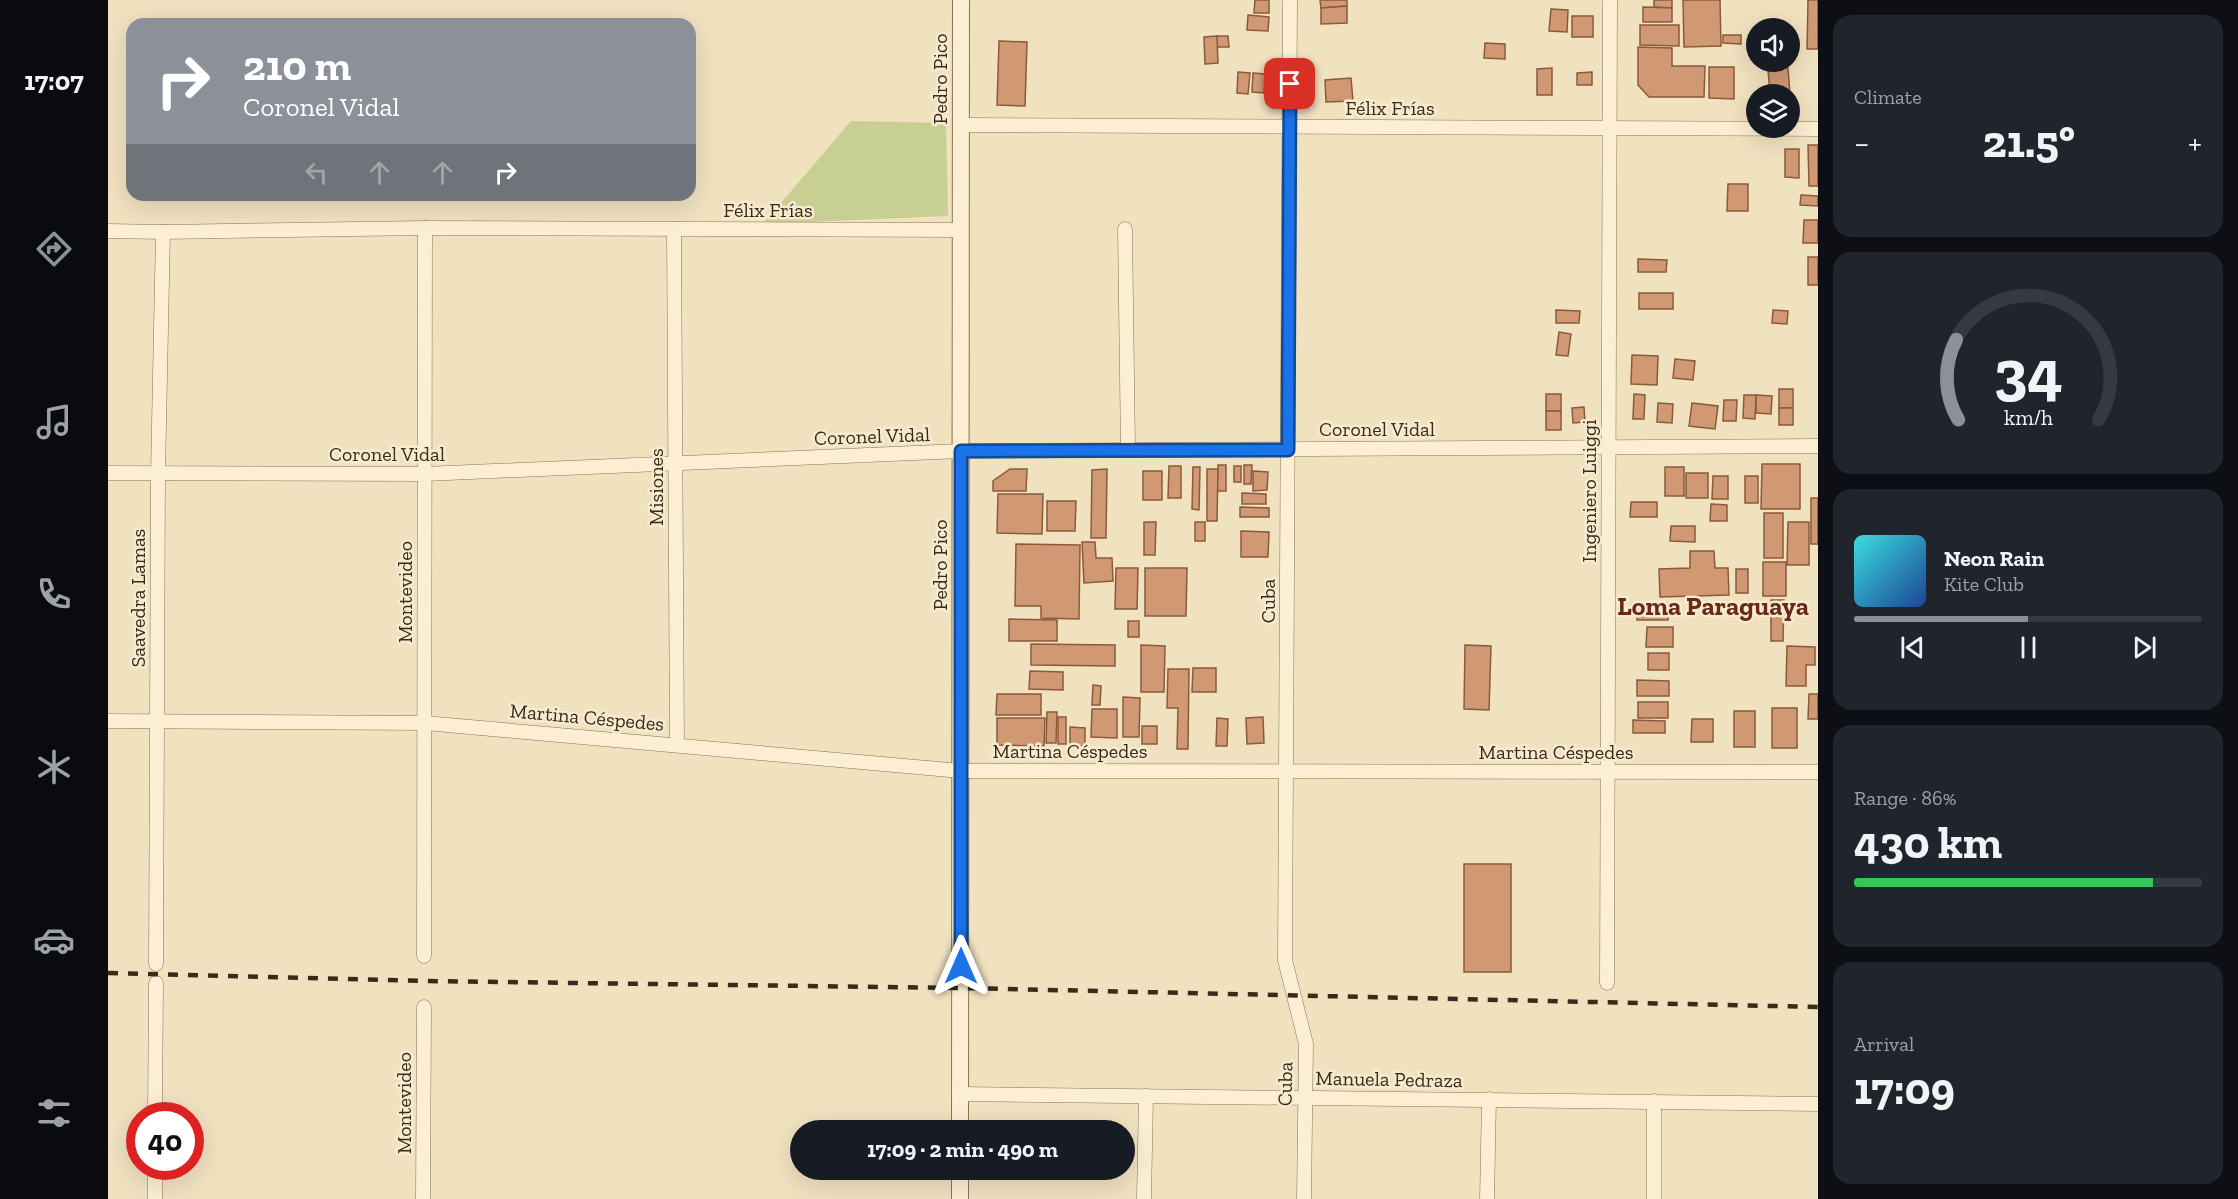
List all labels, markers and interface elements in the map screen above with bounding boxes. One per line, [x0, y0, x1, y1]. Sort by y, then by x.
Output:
map controls [1746, 18, 1800, 138]
button: sound [1746, 18, 1800, 72]
street label: Pedro Pico [928, 33, 952, 125]
text: 210 m [243, 40, 351, 91]
icon: right [144, 42, 222, 120]
pin [1264, 58, 1315, 109]
text: 17:07 [24, 65, 84, 97]
icon: arrive [1273, 67, 1306, 100]
button: layers [1746, 84, 1800, 138]
text: Climate [1854, 85, 1922, 109]
text: Coronel Vidal [243, 91, 400, 123]
street label: Félix Frías [1345, 96, 1435, 120]
text: 21.5° [1983, 115, 2075, 169]
text: − [1854, 123, 1869, 162]
text: + [2188, 123, 2202, 162]
icon: left [300, 156, 333, 189]
icon: ahead [363, 156, 396, 189]
icon: ahead [426, 156, 459, 189]
icon: right [489, 156, 522, 189]
street label: Félix Frías [723, 198, 813, 222]
icon: directions [33, 228, 75, 270]
text: 34 [1994, 335, 2062, 410]
icon: music [33, 401, 75, 443]
text: km/h [2004, 405, 2052, 430]
street label: Coronel Vidal [1319, 417, 1435, 441]
street label: Ingeniero Luiggi [1577, 419, 1601, 563]
street label: Coronel Vidal [814, 422, 930, 450]
street label: Coronel Vidal [329, 442, 445, 466]
street label: Misiones [644, 448, 668, 526]
street label: Pedro Pico [928, 519, 952, 611]
street label: Saavedra Lamas [126, 529, 150, 667]
street label: Montevideo [393, 541, 417, 643]
text: Neon Rain [1944, 545, 2044, 572]
text: Kite Club [1944, 572, 2024, 596]
icon: phone [33, 573, 75, 615]
street label: Cuba [1256, 578, 1280, 623]
district label: Loma Paraguaya [1617, 590, 1809, 622]
icon: previous [1896, 631, 1929, 664]
icon: pause [2012, 631, 2045, 664]
icon: next [2128, 631, 2161, 664]
street label: Martina Céspedes [509, 698, 665, 736]
street label: Martina Céspedes [993, 739, 1147, 763]
street label: Martina Céspedes [1479, 740, 1633, 764]
icon: climate [33, 746, 75, 788]
text: Range · 86% [1854, 786, 1956, 810]
text: 430 km [1854, 816, 2002, 870]
icon: car [33, 919, 75, 961]
position arrow [929, 934, 993, 998]
text: Arrival [1854, 1032, 1914, 1056]
street label: Montevideo [392, 1052, 416, 1154]
street label: Cuba [1273, 1061, 1297, 1106]
text: 17:09 [1854, 1062, 1955, 1116]
street label: Manuela Pedraza [1315, 1066, 1463, 1092]
icon: filters [33, 1092, 75, 1134]
speed limit sign: 40 [126, 1102, 204, 1180]
text: 17:09 · 2 min · 490 m [867, 1136, 1058, 1163]

